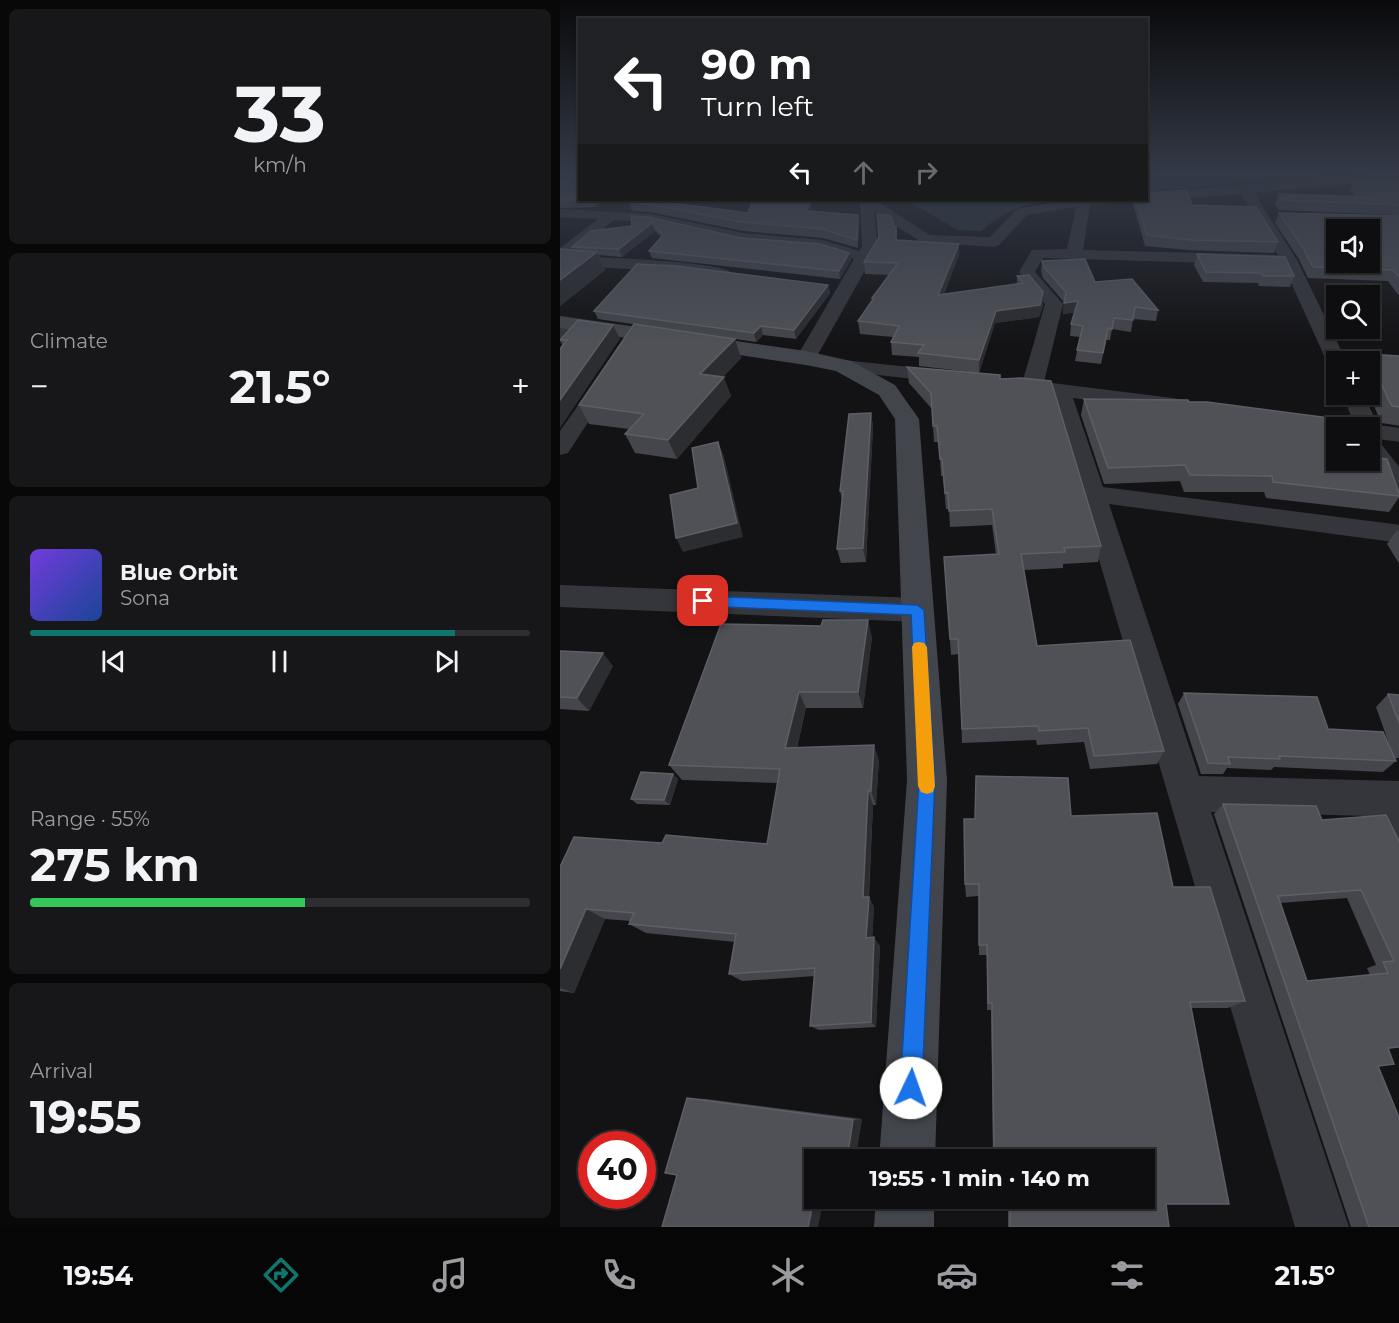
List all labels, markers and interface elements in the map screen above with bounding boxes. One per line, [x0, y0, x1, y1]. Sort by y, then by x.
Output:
text: 90 m [701, 38, 812, 90]
icon: left [602, 42, 680, 120]
text: 33 [234, 66, 326, 162]
text: Turn left [701, 90, 814, 123]
text: km/h [253, 153, 307, 177]
icon: left [784, 156, 817, 189]
icon: ahead [847, 156, 880, 189]
icon: right [910, 156, 943, 189]
map controls [1326, 219, 1380, 471]
button: sound [1326, 219, 1380, 273]
button: search [1326, 285, 1380, 339]
text: Climate [30, 329, 108, 353]
button: + [1326, 351, 1380, 405]
text: 21.5° [229, 359, 331, 414]
text: − [30, 366, 49, 406]
text: + [511, 366, 530, 406]
button: − [1326, 417, 1380, 471]
text: Blue Orbit [120, 559, 238, 586]
pin [677, 575, 728, 626]
icon: arrive [686, 584, 719, 617]
text: Sona [120, 586, 170, 610]
icon: previous [97, 645, 130, 678]
icon: pause [263, 645, 296, 678]
icon: next [430, 645, 463, 678]
text: Range · 55% [30, 807, 150, 831]
text: 275 km [30, 837, 200, 892]
position arrow [879, 1056, 943, 1120]
text: Arrival [30, 1059, 93, 1083]
text: 19:55 [30, 1089, 141, 1144]
speed limit sign: 40 [578, 1131, 656, 1209]
text: 19:55 · 1 min · 140 m [869, 1165, 1090, 1192]
icon: directions [260, 1254, 302, 1296]
icon: music [429, 1254, 471, 1296]
icon: phone [598, 1254, 640, 1296]
icon: climate [767, 1254, 809, 1296]
icon: car [936, 1254, 978, 1296]
icon: filters [1106, 1254, 1148, 1296]
text: 19:54 [64, 1259, 133, 1292]
text: 21.5° [1275, 1259, 1335, 1292]

